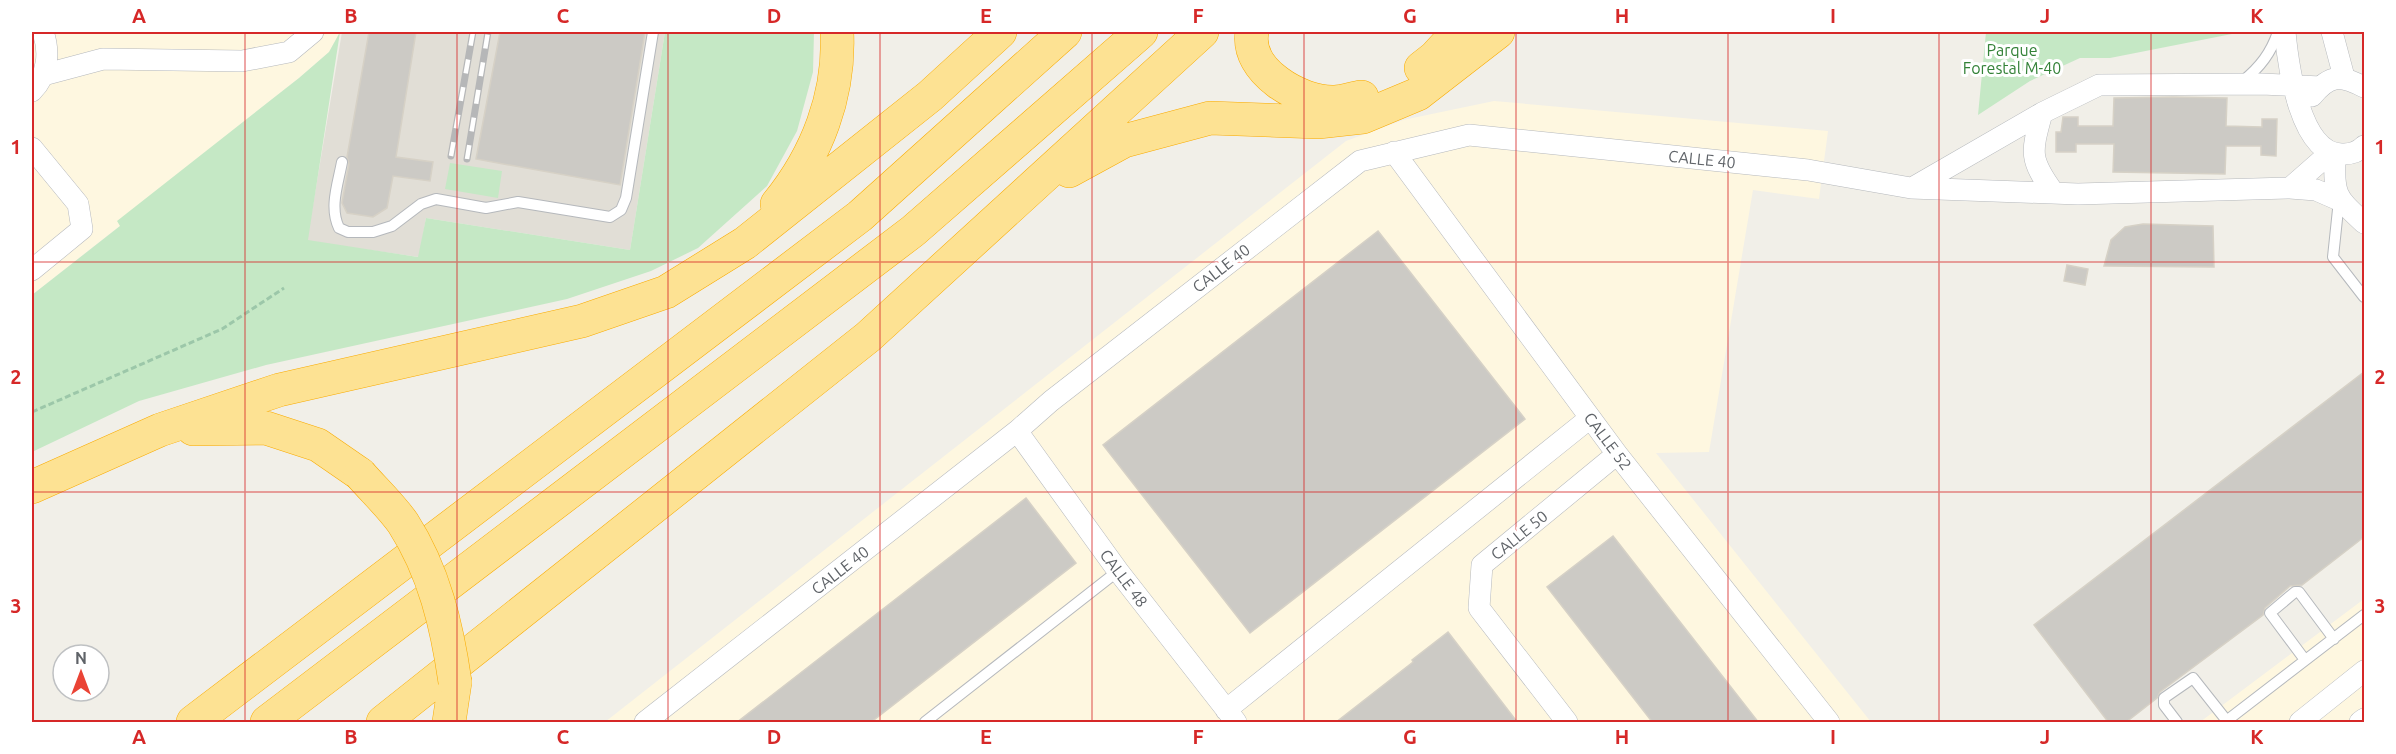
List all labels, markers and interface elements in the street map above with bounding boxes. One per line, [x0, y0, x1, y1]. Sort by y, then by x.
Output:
text: A [132, 4, 146, 27]
text: B [344, 4, 358, 27]
text: C [557, 4, 570, 27]
text: D [767, 4, 781, 27]
text: E [980, 4, 992, 27]
text: F [1192, 4, 1204, 27]
text: G [1403, 4, 1417, 27]
text: H [1615, 4, 1629, 27]
text: I [1830, 4, 1836, 27]
text: J [2040, 4, 2050, 27]
text: K [2250, 4, 2264, 27]
park label: Parque Forestal M-40 [1963, 41, 2061, 77]
text: 1 [10, 135, 22, 158]
text: 1 [2374, 135, 2386, 158]
street label: CALLE 40 [1667, 147, 1737, 171]
street label: CALLE 40 [1189, 240, 1253, 296]
text: 2 [10, 365, 22, 388]
text: 2 [2374, 365, 2386, 388]
street label: CALLE 52 [1580, 409, 1636, 473]
street label: CALLE 50 [1487, 507, 1551, 563]
street label: CALLE 40 [808, 542, 872, 598]
street label: CALLE 48 [1096, 546, 1152, 610]
text: 3 [10, 594, 22, 617]
text: 3 [2374, 594, 2386, 617]
north arrow [51, 643, 111, 703]
text: N [75, 649, 87, 667]
text: A [132, 725, 146, 748]
text: B [344, 725, 358, 748]
text: C [557, 725, 570, 748]
text: D [767, 725, 781, 748]
text: E [980, 725, 992, 748]
text: F [1192, 725, 1204, 748]
text: G [1403, 725, 1417, 748]
text: H [1615, 725, 1629, 748]
text: I [1830, 725, 1836, 748]
text: J [2040, 725, 2050, 748]
text: K [2250, 725, 2264, 748]

